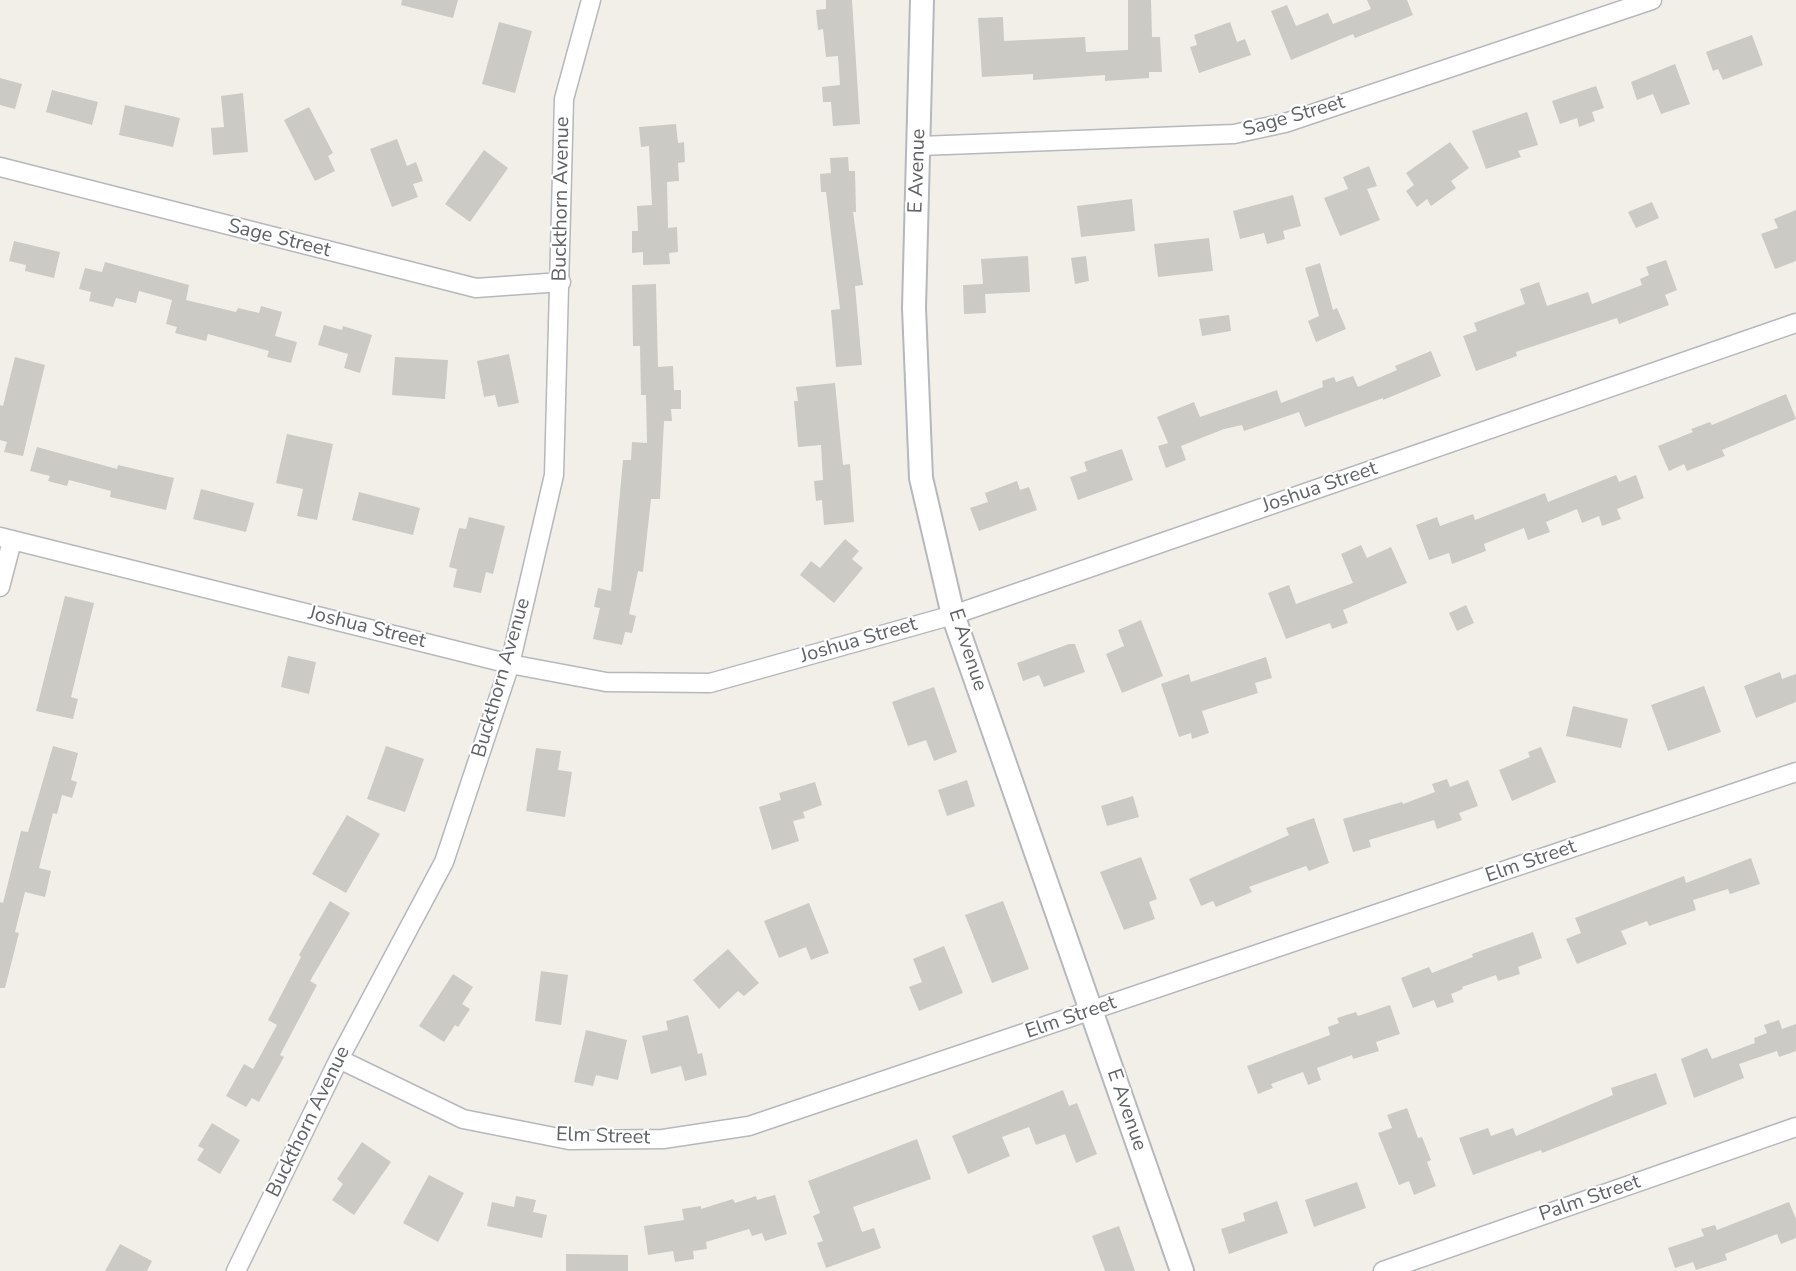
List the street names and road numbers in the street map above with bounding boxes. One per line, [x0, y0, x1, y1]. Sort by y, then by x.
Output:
street label: Sage Street [1240, 91, 1348, 143]
street label: Buckthorn Avenue [549, 116, 575, 282]
street label: E Avenue [905, 128, 931, 214]
street label: Sage Street [225, 215, 333, 263]
street label: Joshua Street [1259, 457, 1381, 519]
street label: Buckthorn Avenue [468, 595, 536, 761]
street label: Joshua Street [306, 602, 428, 654]
street label: E Avenue [942, 606, 992, 694]
street label: Joshua Street [798, 613, 920, 669]
street label: Elm Street [1482, 835, 1580, 889]
street label: Elm Street [1022, 991, 1120, 1045]
street label: Buckthorn Avenue [262, 1043, 356, 1201]
street label: E Avenue [1101, 1066, 1151, 1154]
street label: Elm Street [555, 1123, 651, 1151]
street label: Palm Street [1536, 1170, 1644, 1228]

